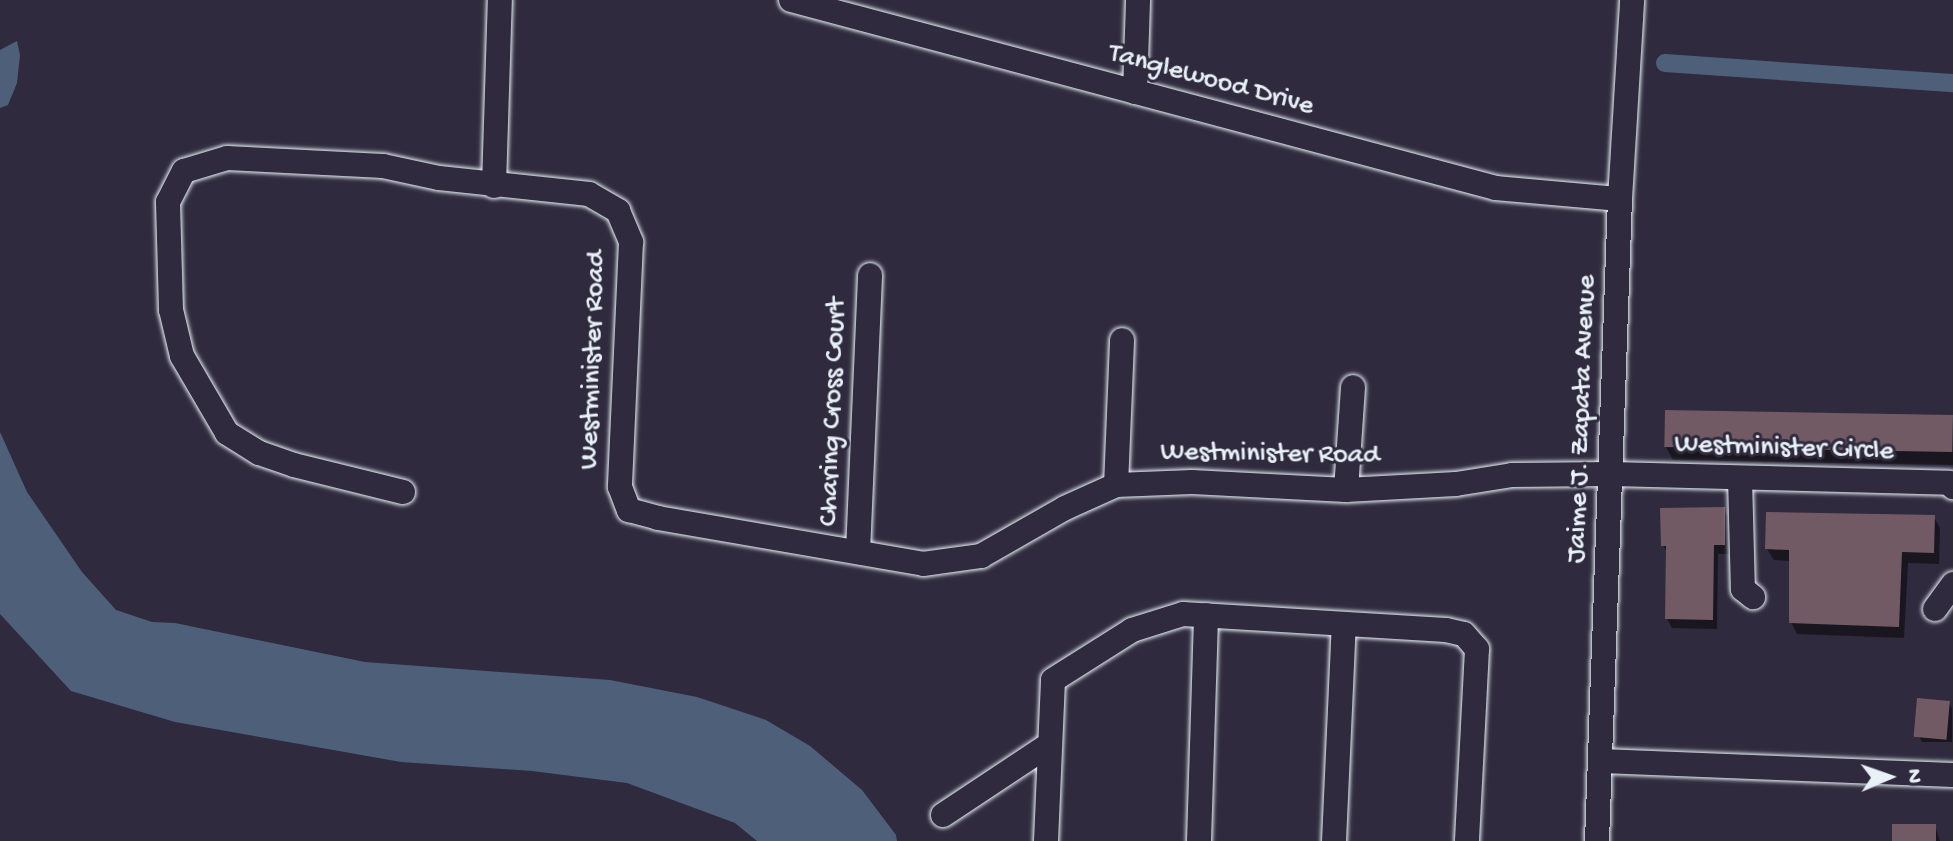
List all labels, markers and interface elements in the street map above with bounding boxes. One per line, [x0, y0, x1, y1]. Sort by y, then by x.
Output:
street label: Tanglewood Drive [1105, 37, 1317, 125]
street label: Westminister Road [573, 250, 615, 470]
street label: Jaime J. Zapata Avenue [1561, 274, 1605, 564]
street label: Charing Cross Court [813, 297, 855, 527]
street label: Westminister Circle [1674, 428, 1894, 470]
street label: Westminister Road [1160, 436, 1380, 474]
north arrow [1849, 737, 1929, 817]
text: N [1900, 769, 1926, 784]

